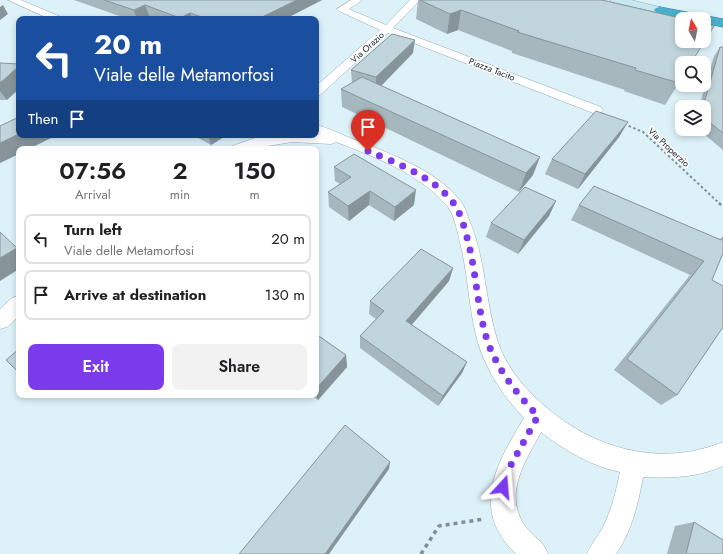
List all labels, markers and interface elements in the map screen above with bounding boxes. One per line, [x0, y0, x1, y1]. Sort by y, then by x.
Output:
north arrow [675, 12, 711, 48]
map controls [675, 12, 711, 136]
text: 20 m [94, 24, 162, 65]
street label: Via Orazio [347, 28, 387, 66]
icon: left [28, 32, 80, 84]
street label: Piazza Tacito [467, 54, 517, 84]
button: search [675, 56, 711, 92]
text: Viale delle Metamorfosi [94, 62, 274, 88]
button: layers [675, 100, 711, 136]
text: Then [28, 108, 58, 130]
icon: arrive [66, 108, 88, 130]
pin [351, 110, 385, 151]
icon: arrive [357, 116, 379, 138]
street label: Via Properzio [645, 124, 693, 170]
text: 07:56 [59, 153, 126, 188]
text: 2 [172, 153, 188, 188]
text: 150 [234, 153, 276, 188]
text: Arrival [75, 185, 111, 204]
text: min [170, 185, 190, 204]
text: m [250, 185, 260, 204]
text: Turn left [64, 219, 122, 241]
icon: left [30, 228, 52, 250]
text: 20 m [271, 228, 305, 250]
text: Viale delle Metamorfosi [64, 241, 194, 260]
icon: arrive [30, 284, 52, 306]
text: Arrive at destination [64, 284, 206, 306]
text: 130 m [265, 284, 305, 306]
button: Exit [28, 344, 164, 390]
button: Share [172, 344, 307, 390]
position arrow [482, 466, 524, 508]

